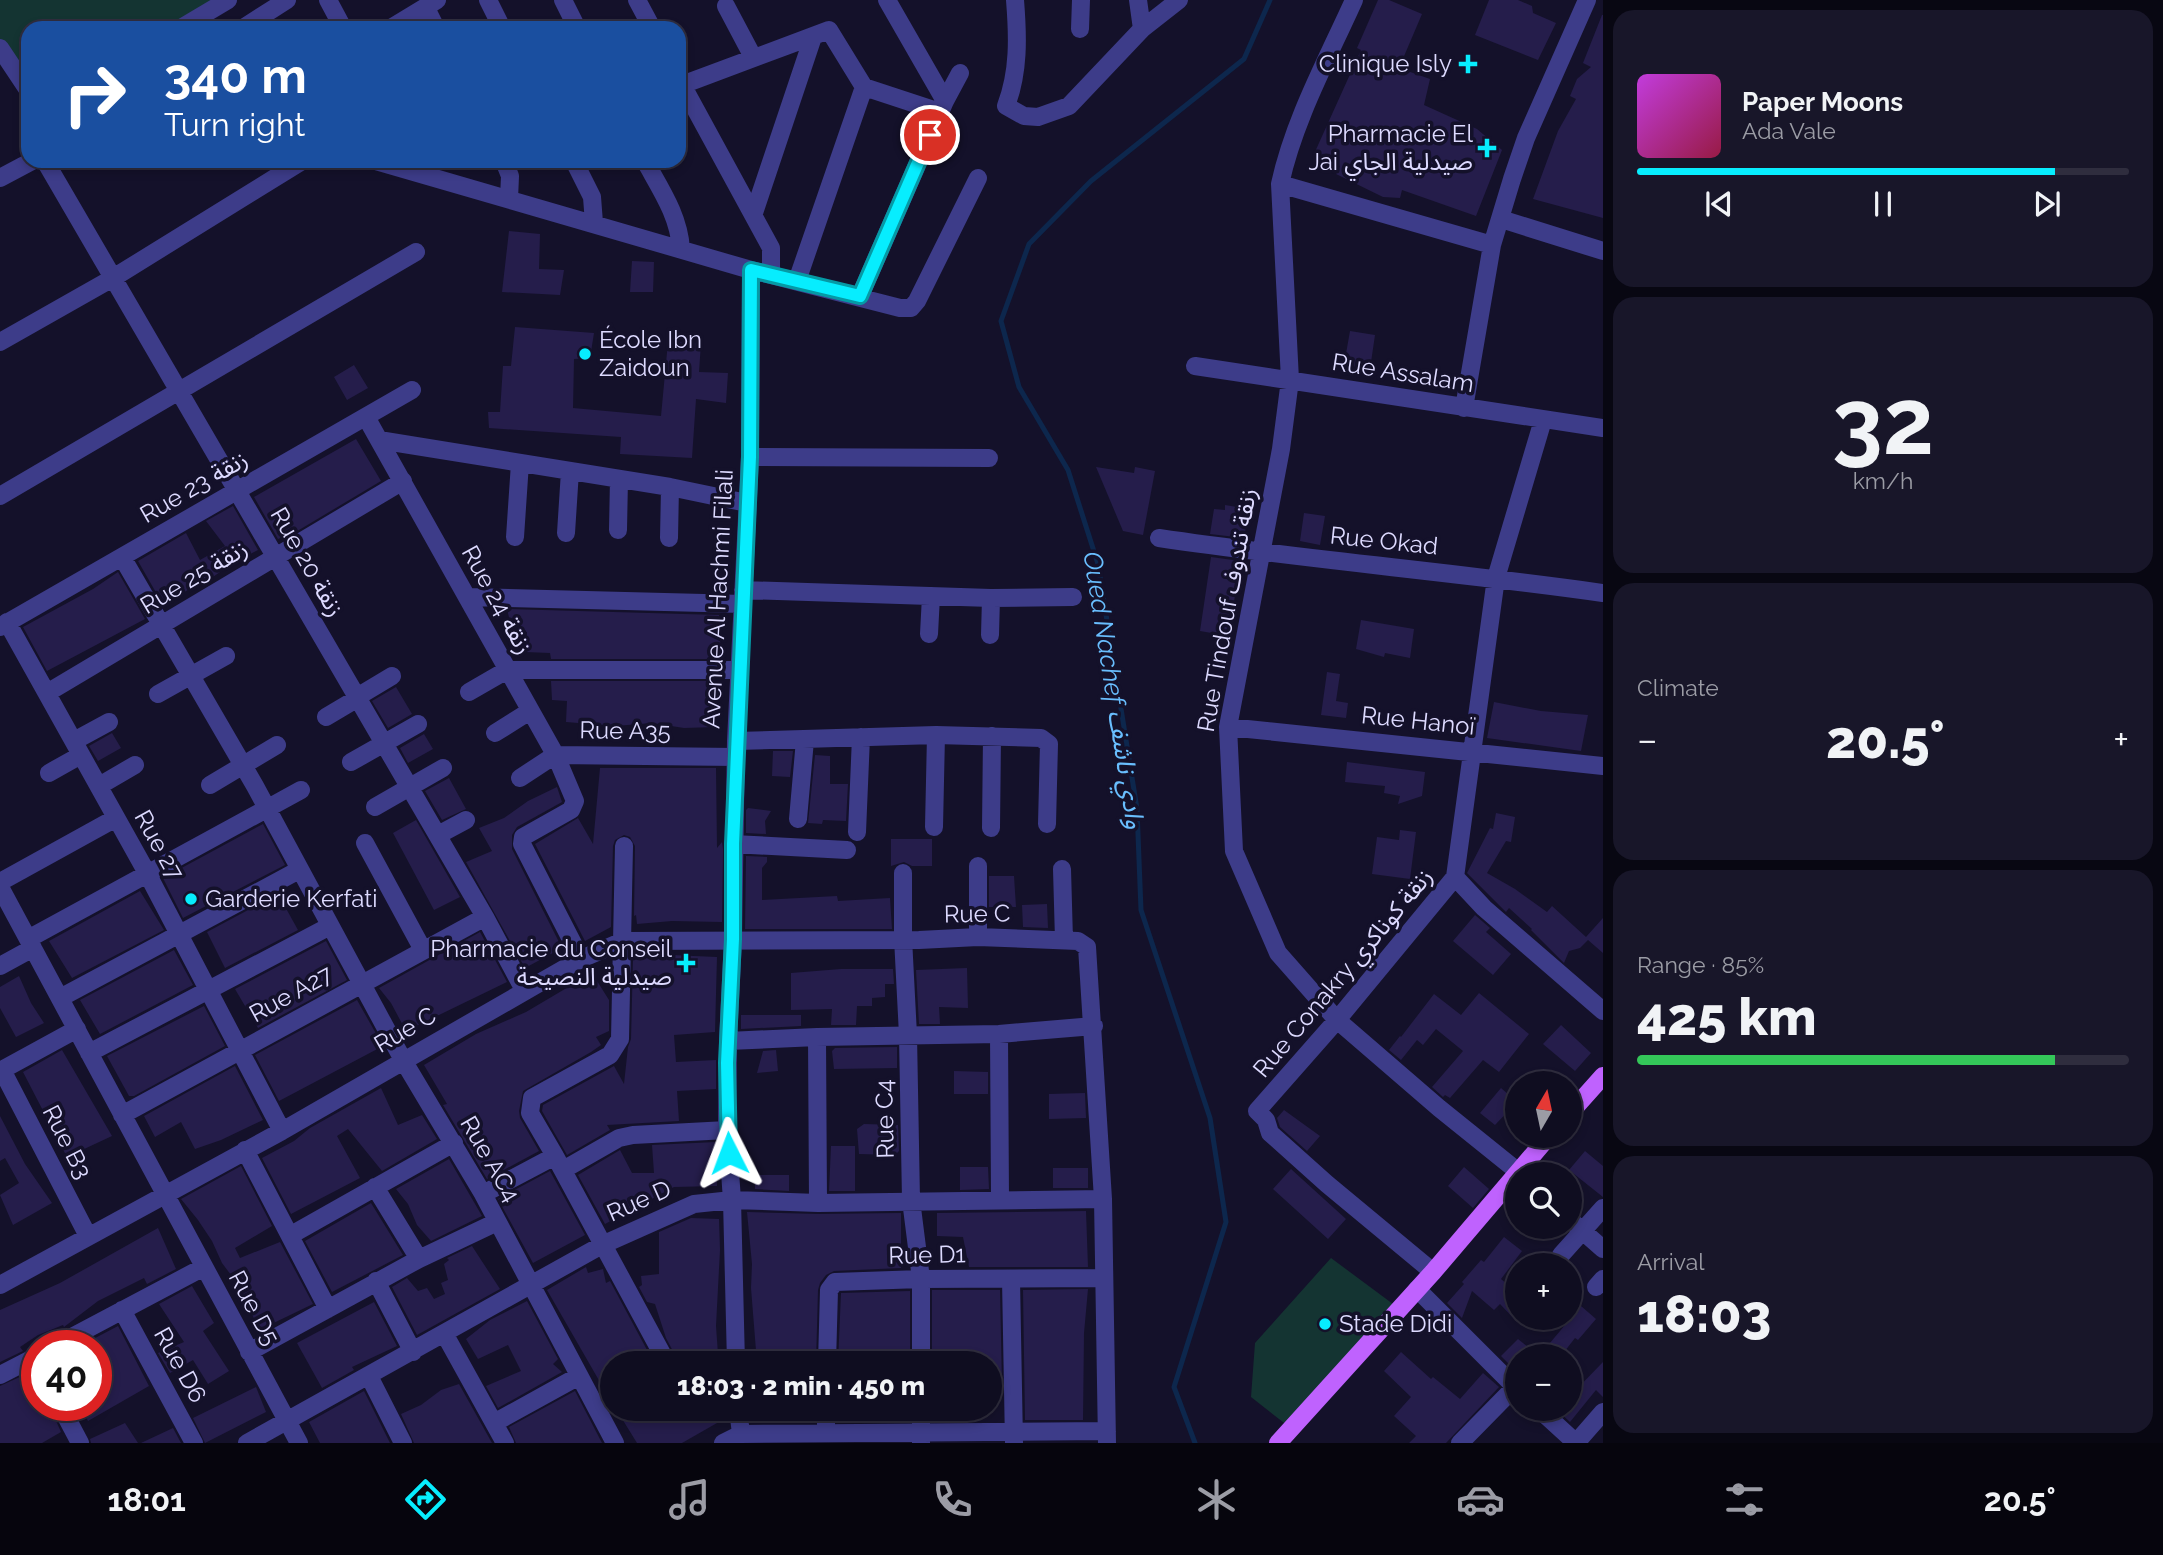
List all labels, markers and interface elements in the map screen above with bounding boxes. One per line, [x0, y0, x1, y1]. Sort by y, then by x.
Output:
text: 340 m [164, 47, 307, 104]
icon: right [49, 49, 140, 140]
place label: Clinique Isly [1319, 49, 1452, 78]
marker: Clinique Isly [1458, 54, 1478, 74]
text: Paper Moons [1742, 87, 1903, 117]
pin [900, 105, 960, 165]
text: Turn right [164, 106, 305, 143]
icon: arrive [911, 116, 949, 154]
text: Ada Vale [1742, 117, 1836, 144]
place label: Pharmacie El Jai صيدلية الجاي [1308, 119, 1473, 181]
marker: Pharmacie El Jai صيدلية الجاي [1479, 140, 1495, 156]
icon: previous [1700, 185, 1738, 223]
icon: pause [1864, 185, 1902, 223]
icon: next [2028, 185, 2066, 223]
place label: École Ibn Zaidoun [599, 325, 702, 382]
marker: École Ibn Zaidoun [577, 346, 593, 362]
street label: Rue Assalam [1330, 347, 1476, 398]
text: 32 [1832, 368, 1934, 475]
street label: Rue 23 زنقة [135, 444, 253, 529]
text: km/h [1853, 467, 1913, 494]
street label: Avenue Al Hachmi Filali [696, 469, 739, 729]
street label: Rue Tindouf زنقة تندوف [1191, 486, 1262, 734]
street label: Rue 20 زنقة [265, 502, 350, 622]
street label: Rue Okad [1329, 520, 1440, 561]
street label: Rue 25 زنقة [135, 533, 253, 620]
street label: Rue 24 زنقة [456, 540, 539, 659]
water label: Oued Nachef وادي ناشف [1072, 549, 1151, 832]
text: Climate [1637, 674, 1719, 701]
street label: Rue Hanoï [1360, 700, 1477, 741]
text: 20.5° [1826, 709, 1945, 770]
street label: Rue A35 [579, 715, 671, 746]
text: − [1637, 717, 1657, 762]
text: + [2113, 717, 2129, 762]
street label: Rue 27 [129, 805, 190, 885]
street label: Rue Conakry زنقة كوناكري [1247, 862, 1442, 1086]
place label: Garderie Kerfati [205, 884, 378, 913]
marker: Garderie Kerfati [183, 891, 199, 907]
street label: Rue C [944, 898, 1010, 929]
place label: Pharmacie du Conseil صيدلية النصيحة [430, 934, 672, 991]
text: Range · 85% [1637, 951, 1764, 978]
marker: Pharmacie du Conseil صيدلية النصيحة [678, 955, 694, 971]
street label: Rue A27 [244, 959, 338, 1028]
text: 425 km [1637, 986, 1817, 1047]
street label: Rue C [369, 1000, 441, 1059]
north arrow [1505, 1071, 1582, 1148]
map controls [1505, 1071, 1582, 1421]
street label: Rue C4 [869, 1079, 900, 1159]
street label: Rue B3 [37, 1100, 98, 1183]
street label: Rue AC4 [454, 1111, 527, 1207]
position arrow [692, 1116, 766, 1190]
button: search [1505, 1162, 1582, 1239]
street label: Rue D [602, 1174, 675, 1227]
street label: Rue D1 [888, 1239, 966, 1270]
text: Arrival [1637, 1248, 1704, 1275]
button: + [1505, 1253, 1582, 1330]
street label: Rue D5 [223, 1266, 286, 1350]
text: 18:03 [1637, 1283, 1771, 1344]
place label: Stade Didi [1339, 1309, 1452, 1338]
marker: Stade Didi [1317, 1316, 1333, 1332]
street label: Rue D6 [148, 1322, 213, 1407]
speed limit sign: 40 [21, 1330, 112, 1421]
button: − [1505, 1344, 1582, 1421]
text: 18:03 · 2 min · 450 m [677, 1371, 925, 1401]
icon: directions [401, 1475, 450, 1524]
icon: music [665, 1475, 714, 1524]
icon: phone [928, 1475, 977, 1524]
icon: climate [1192, 1475, 1241, 1524]
icon: car [1456, 1475, 1505, 1524]
icon: filters [1720, 1475, 1769, 1524]
text: 18:01 [107, 1481, 186, 1518]
text: 20.5° [1984, 1481, 2056, 1518]

